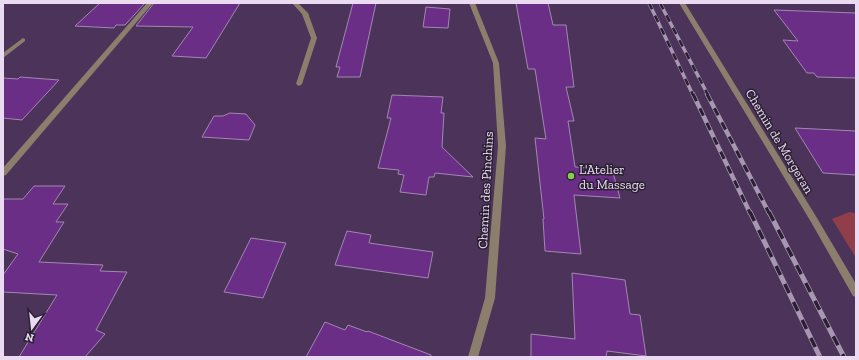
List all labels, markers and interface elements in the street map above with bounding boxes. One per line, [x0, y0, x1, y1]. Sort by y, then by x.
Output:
street label: Chemin de Morgeran [743, 86, 817, 197]
street label: Chemin des Pinchins [475, 131, 496, 249]
place label: L'Atelier du Massage [579, 162, 645, 192]
marker: L'Atelier du Massage [566, 171, 576, 181]
north arrow [12, 308, 52, 348]
text: N [23, 330, 35, 345]

